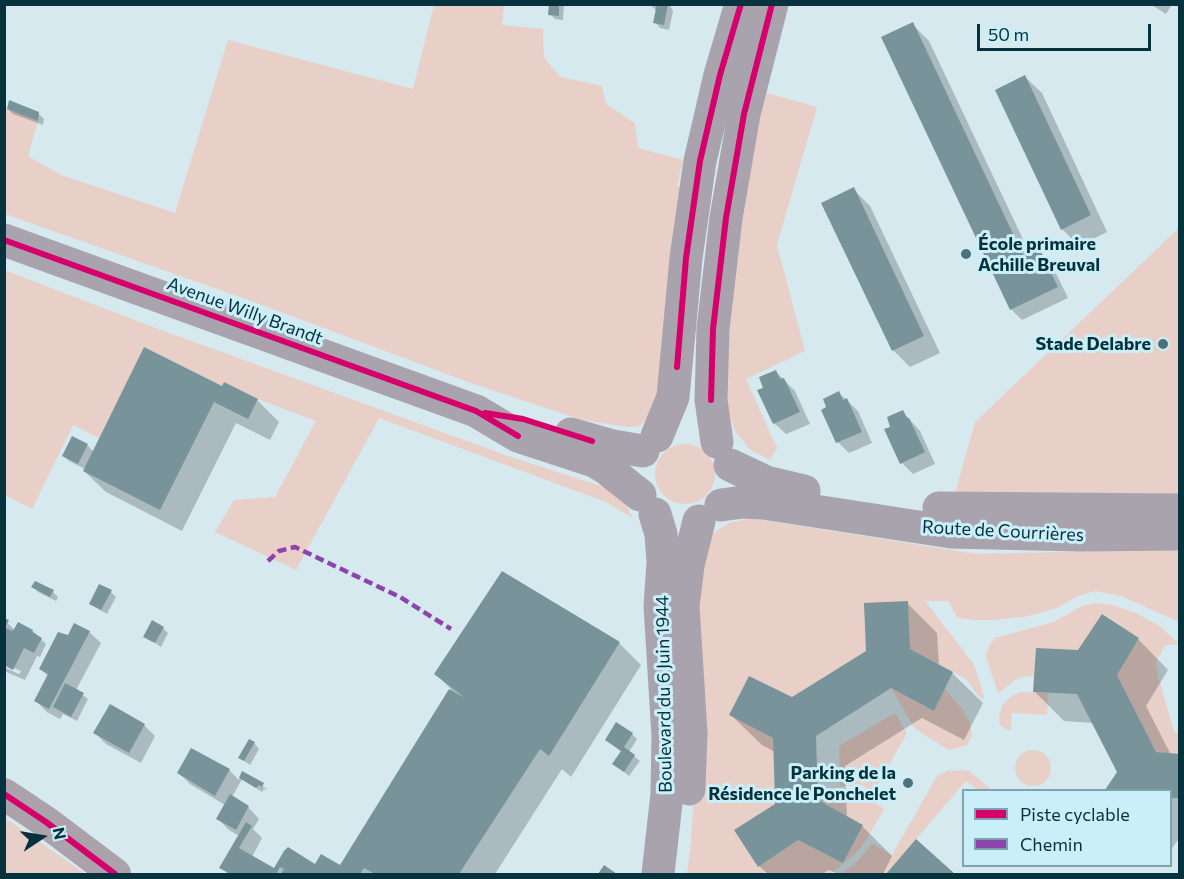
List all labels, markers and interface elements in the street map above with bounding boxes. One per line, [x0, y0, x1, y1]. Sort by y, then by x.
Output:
scale bar [980, 12, 1154, 50]
text: 50 m [988, 23, 1029, 45]
place label: École primaire Achille Breuval [978, 233, 1100, 276]
marker: École primaire Achille Breuval [959, 247, 973, 261]
street label: Avenue Willy Brandt [164, 273, 326, 349]
place label: Stade Delabre [1035, 333, 1151, 355]
marker: Stade Delabre [1156, 337, 1170, 351]
street label: Route de Courrières [922, 516, 1084, 546]
street label: Boulevard du 6 Juin 1944 [651, 595, 677, 793]
place label: Parking de la Résidence le Ponchelet [708, 762, 896, 804]
marker: Parking de la Résidence le Ponchelet [901, 776, 915, 790]
legend [962, 789, 1172, 867]
text: Piste cyclable [1020, 803, 1130, 825]
north arrow [12, 807, 72, 867]
text: N [50, 825, 71, 841]
text: Chemin [1020, 833, 1083, 855]

